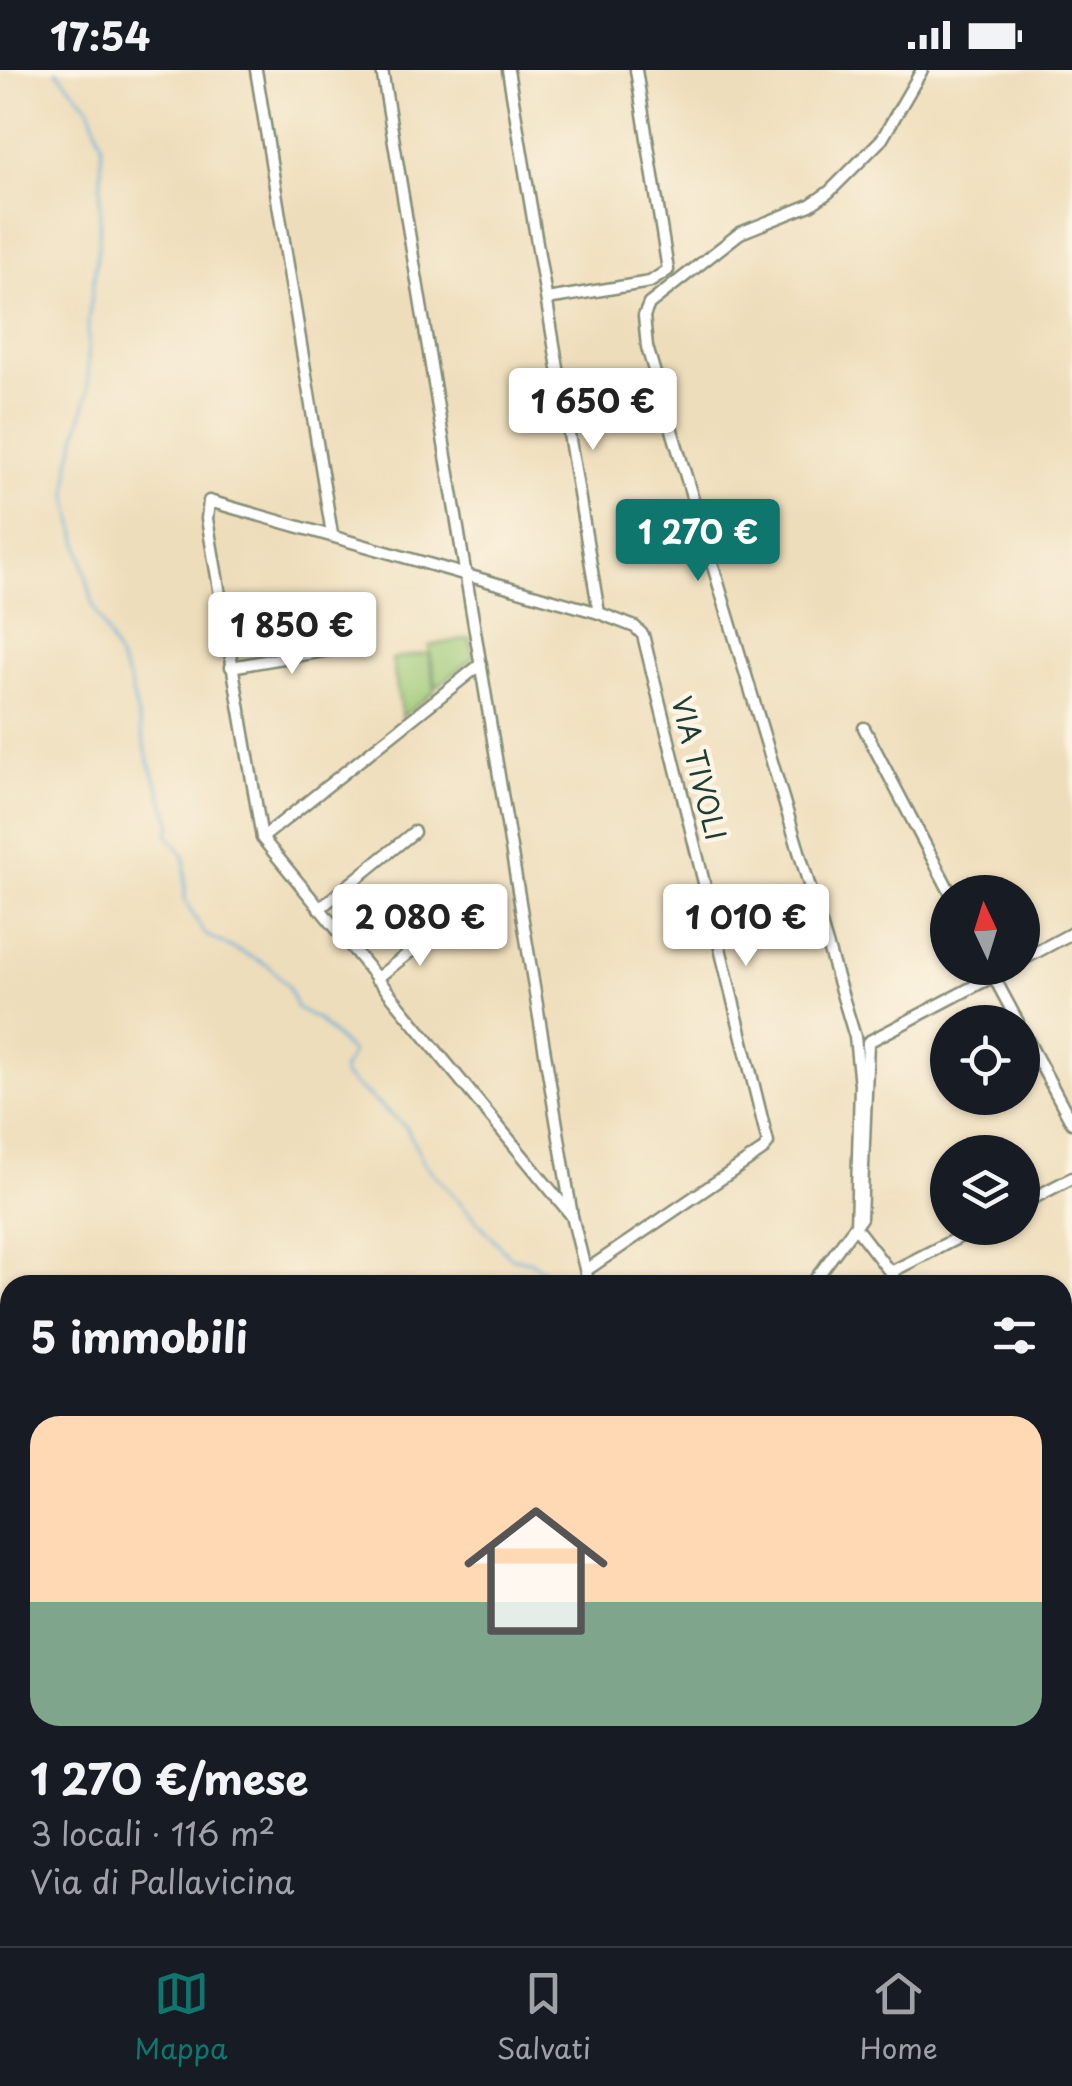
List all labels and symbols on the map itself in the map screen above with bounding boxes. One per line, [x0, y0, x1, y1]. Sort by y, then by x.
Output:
pin: 1 650 € [501, 368, 685, 453]
pin: 1 270 € [606, 499, 790, 584]
pin: 1 850 € [200, 592, 384, 677]
street label: VIA TIVOLI [661, 691, 739, 845]
north arrow [930, 875, 1040, 985]
pin: 2 080 € [328, 884, 512, 969]
pin: 1 010 € [654, 884, 838, 969]

